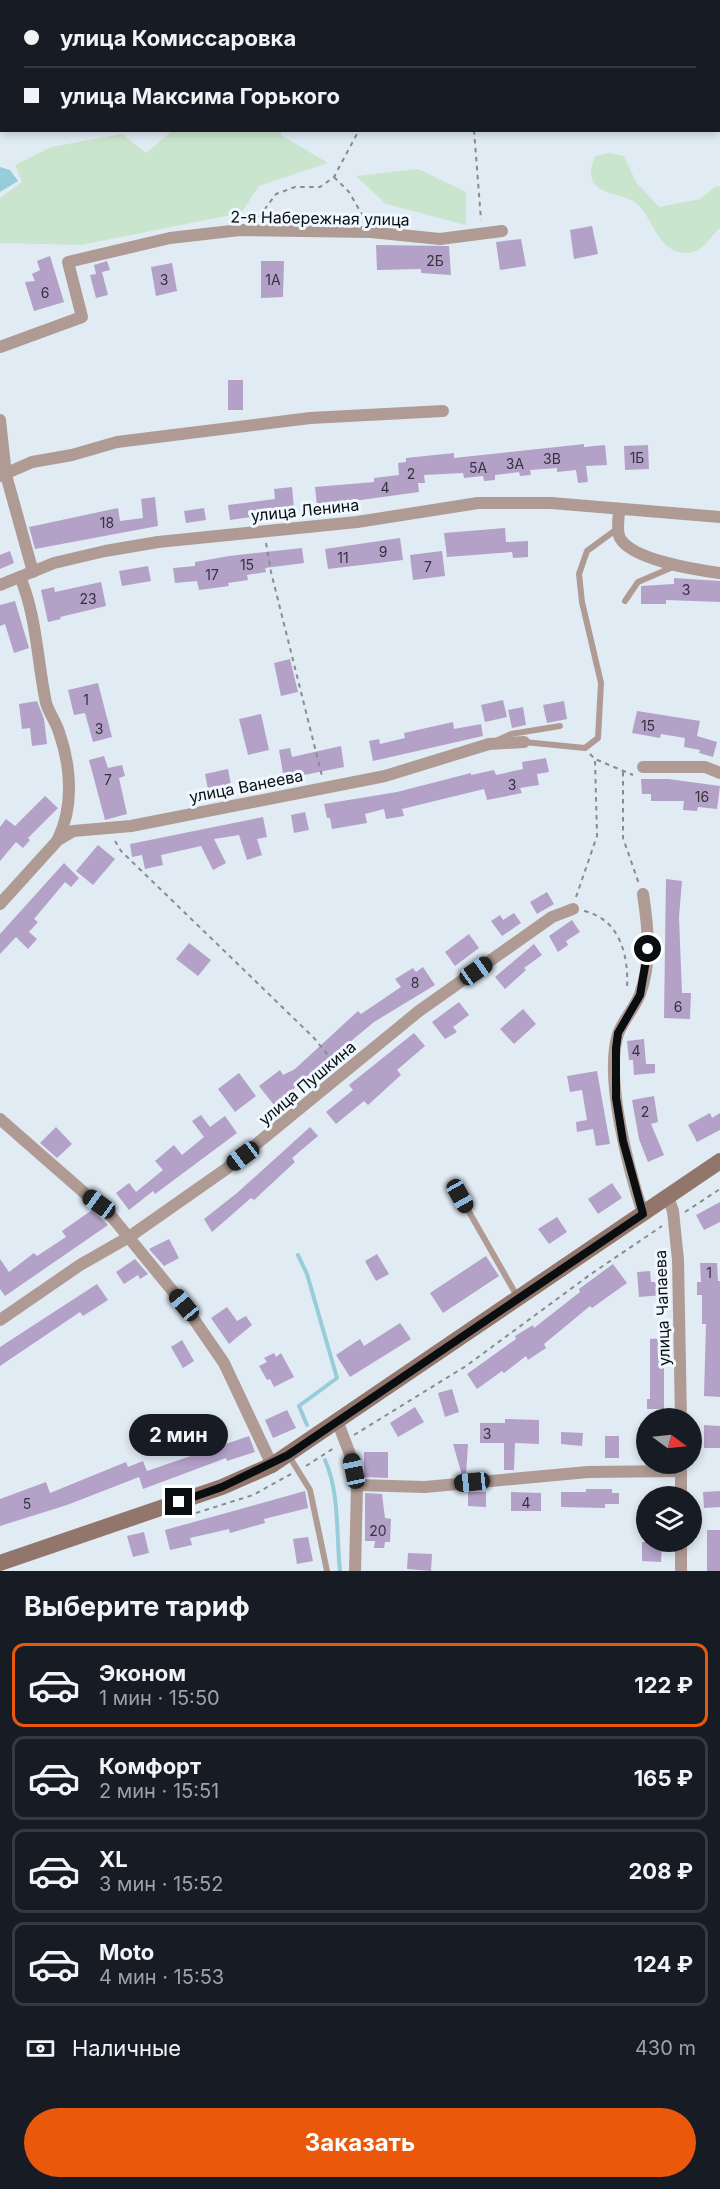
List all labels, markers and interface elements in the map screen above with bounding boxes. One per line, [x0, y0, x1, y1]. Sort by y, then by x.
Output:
text: улица Комиссаровка [60, 25, 296, 51]
text: улица Максима Горького [60, 83, 340, 109]
street label: 2-я Набережная улица [230, 206, 410, 230]
house number: 2Б [426, 252, 444, 269]
house number: 3 [160, 271, 168, 288]
house number: 1А [265, 271, 281, 288]
house number: 6 [41, 284, 49, 301]
house number: 1Б [630, 449, 644, 466]
house number: 3В [543, 450, 561, 467]
house number: 3А [506, 455, 524, 472]
house number: 5А [469, 459, 487, 476]
house number: 2 [407, 465, 415, 482]
house number: 4 [380, 479, 390, 496]
street label: улица Ленина [250, 494, 360, 526]
house number: 18 [100, 514, 114, 531]
house number: 9 [379, 543, 387, 560]
house number: 11 [337, 549, 349, 566]
house number: 15 [240, 556, 254, 573]
house number: 7 [424, 558, 432, 575]
house number: 17 [205, 566, 219, 583]
house number: 3 [682, 581, 690, 598]
house number: 23 [79, 590, 97, 607]
house number: 1 [83, 691, 89, 708]
house number: 15 [641, 717, 655, 734]
house number: 3 [95, 720, 103, 737]
street label: улица Ванеева [187, 765, 305, 807]
house number: 7 [104, 771, 112, 788]
house number: 3 [508, 776, 516, 793]
house number: 16 [695, 788, 709, 805]
route start [634, 935, 661, 962]
car [456, 953, 496, 989]
house number: 8 [411, 974, 419, 991]
house number: 6 [674, 998, 682, 1015]
street label: улица Пушкина [254, 1037, 360, 1129]
house number: 4 [631, 1042, 641, 1059]
house number: 2 [641, 1103, 649, 1120]
car [223, 1138, 263, 1174]
car [443, 1176, 477, 1216]
car [79, 1186, 119, 1222]
street label: улица Чапаева [650, 1250, 674, 1366]
house number: 1 [706, 1264, 712, 1281]
car [166, 1285, 202, 1325]
north arrow [636, 1408, 702, 1474]
map controls [636, 1408, 702, 1552]
callout: 2 мин [130, 1415, 228, 1457]
text: 2 мин [149, 1423, 208, 1447]
house number: 3 [483, 1425, 491, 1442]
car [341, 1452, 367, 1490]
car [453, 1471, 491, 1493]
button: layers [636, 1486, 702, 1552]
route end [165, 1488, 192, 1515]
house number: 4 [521, 1494, 531, 1511]
house number: 5 [23, 1495, 31, 1512]
house number: 20 [369, 1522, 387, 1539]
text: Выберите тариф [24, 1590, 250, 1623]
icon: car [27, 1658, 81, 1712]
text: Эконом [99, 1660, 186, 1686]
text: 122 ₽ [634, 1672, 693, 1698]
text: 1 мин · 15:50 [99, 1686, 220, 1710]
icon: car [27, 1751, 81, 1805]
text: Комфорт [99, 1753, 201, 1779]
text: 165 ₽ [634, 1765, 693, 1791]
text: 2 мин · 15:51 [99, 1779, 219, 1803]
icon: car [27, 1844, 81, 1898]
text: XL [99, 1846, 128, 1872]
text: 208 ₽ [628, 1858, 693, 1884]
text: 3 мин · 15:52 [99, 1872, 223, 1896]
icon: car [27, 1937, 81, 1991]
text: Moto [99, 1939, 154, 1965]
text: 124 ₽ [634, 1951, 693, 1977]
text: 4 мин · 15:53 [99, 1965, 224, 1989]
icon: cash [24, 2032, 57, 2065]
text: Наличные [72, 2035, 181, 2061]
text: 430 m [635, 2036, 696, 2060]
button: Заказать [24, 2108, 696, 2177]

